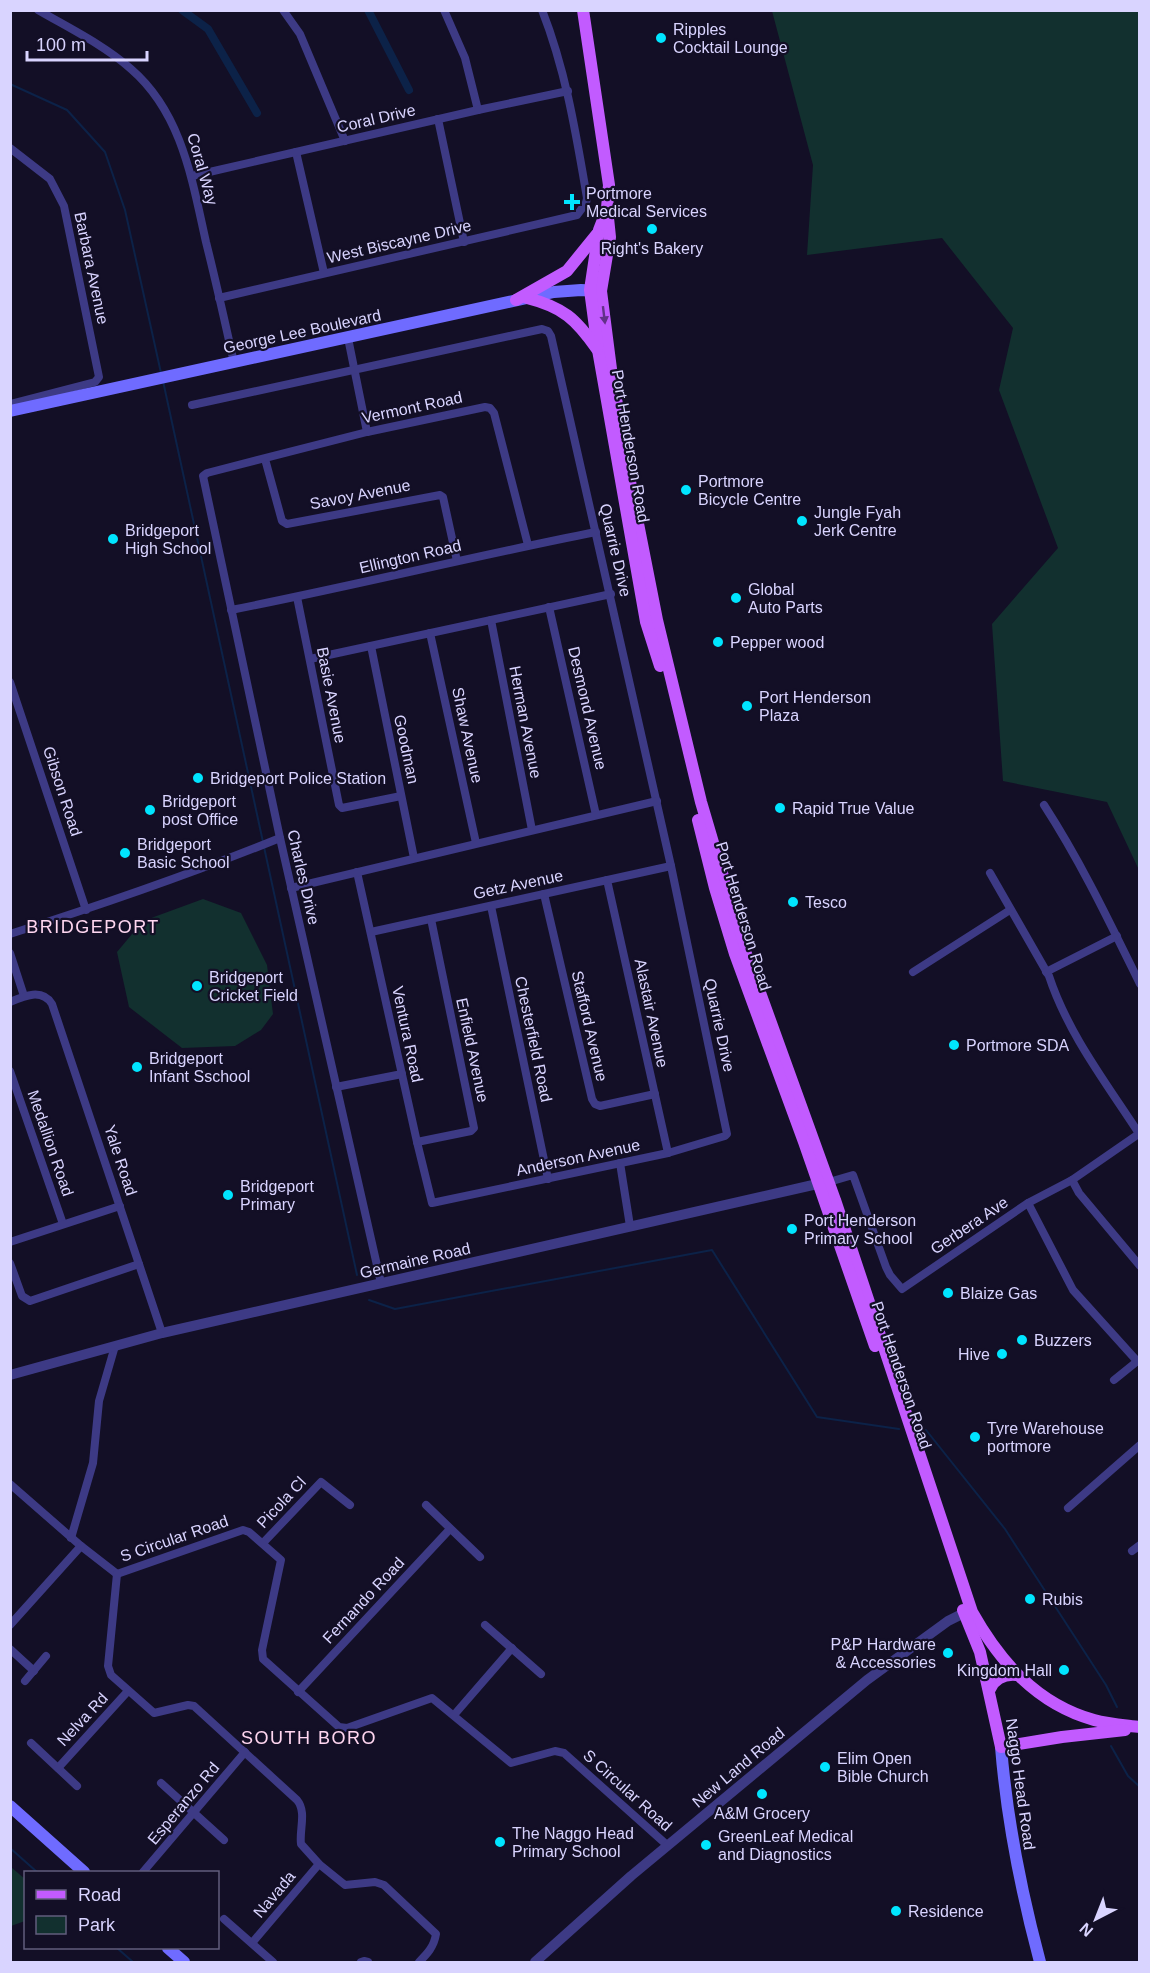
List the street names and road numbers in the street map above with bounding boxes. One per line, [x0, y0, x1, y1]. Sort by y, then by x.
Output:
street label: Coral Drive [335, 101, 417, 136]
street label: Coral Way [184, 131, 221, 207]
street label: Barbara Avenue [71, 210, 112, 326]
street label: West Biscayne Drive [325, 217, 473, 266]
street label: George Lee Boulevard [222, 306, 383, 357]
street label: Port Henderson Road [609, 368, 652, 524]
street label: Vermont Road [360, 389, 464, 426]
street label: Savoy Avenue [308, 476, 412, 513]
street label: Quarrie Drive [597, 502, 635, 598]
street label: Ellington Road [357, 536, 463, 576]
street label: Desmond Avenue [565, 645, 610, 772]
street label: Basie Avenue [314, 646, 349, 745]
street label: Herman Avenue [506, 664, 545, 780]
street label: Shaw Avenue [449, 686, 486, 785]
street label: Goodman [391, 713, 422, 785]
street label: Gibson Road [40, 744, 85, 838]
street label: Charles Drive [284, 828, 323, 926]
street label: Port Henderson Road [713, 840, 774, 993]
street label: Getz Avenue [472, 867, 565, 902]
street label: Alastair Avenue [632, 957, 671, 1069]
street label: Stafford Avenue [568, 969, 611, 1083]
street label: Chesterfield Road [512, 975, 555, 1104]
street label: Quarrie Drive [701, 977, 738, 1073]
street label: Ventura Road [389, 984, 426, 1084]
street label: Enfield Avenue [453, 996, 492, 1104]
street label: Medallion Road [24, 1088, 77, 1198]
street label: Yale Road [101, 1123, 140, 1198]
street label: Anderson Avenue [515, 1136, 642, 1179]
street label: Gerbera Ave [927, 1193, 1011, 1257]
street label: Germaine Road [358, 1240, 472, 1281]
street label: Port Henderson Road [868, 1299, 935, 1451]
street label: Picola Cl [254, 1473, 309, 1531]
street label: S Circular Road [118, 1512, 230, 1565]
street label: Fernando Road [319, 1554, 407, 1647]
street label: Nelva Rd [54, 1689, 111, 1749]
street label: Naggo Head Road [1003, 1717, 1038, 1851]
street label: New Land Road [689, 1724, 788, 1811]
street label: S Circular Road [580, 1746, 675, 1834]
street label: Esperanzo Rd [144, 1759, 222, 1848]
street label: Navada [250, 1868, 299, 1921]

